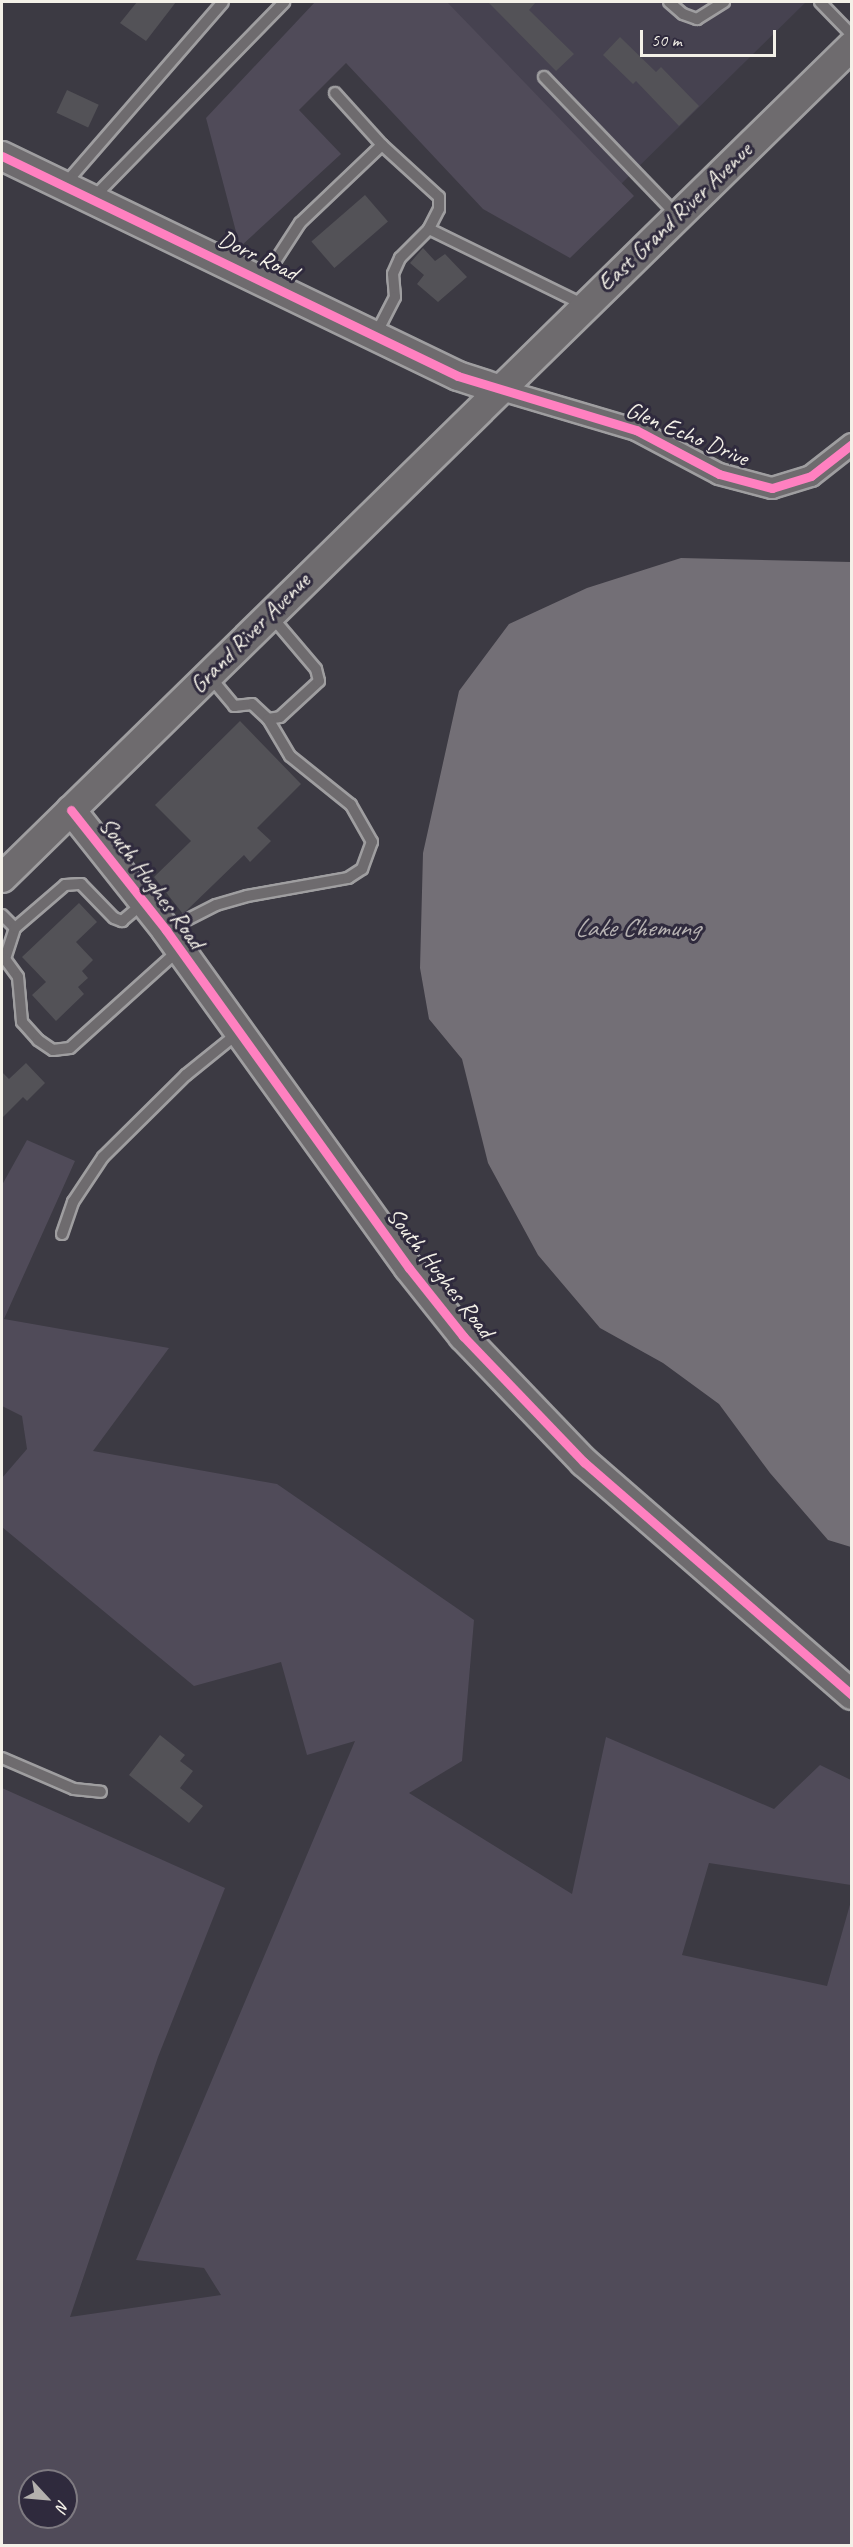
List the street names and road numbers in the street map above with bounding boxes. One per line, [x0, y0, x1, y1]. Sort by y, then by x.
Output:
street label: East Grand River Avenue [591, 136, 759, 298]
street label: Dorr Road [213, 224, 303, 288]
street label: Glen Echo Drive [622, 395, 752, 473]
street label: Grand River Avenue [183, 566, 317, 700]
street label: South Hughes Road [93, 812, 211, 954]
street label: South Hughes Road [380, 1202, 500, 1344]

